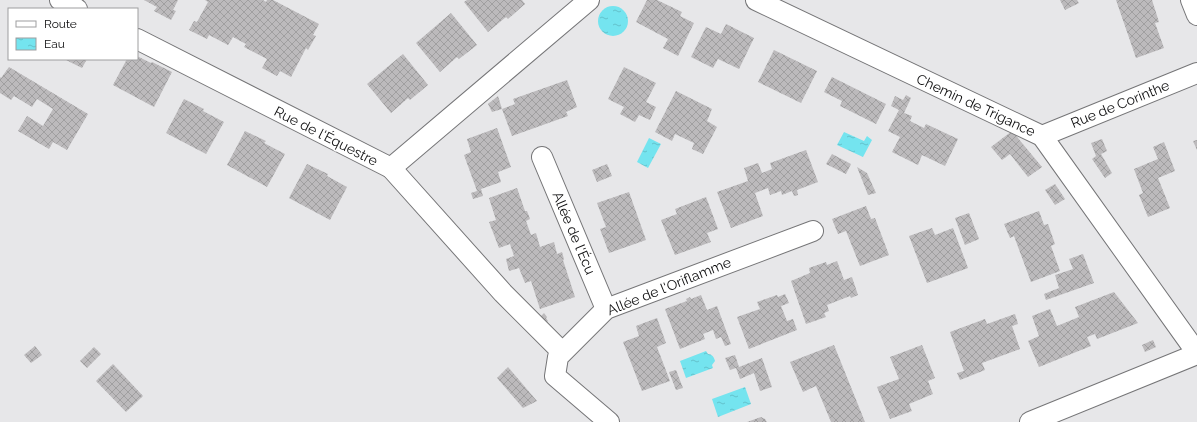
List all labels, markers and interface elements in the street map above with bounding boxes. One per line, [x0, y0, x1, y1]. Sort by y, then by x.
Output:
legend [8, 8, 138, 60]
text: Route [44, 17, 77, 31]
text: Eau [44, 37, 65, 51]
street label: Chemin de Trigance [914, 70, 1038, 140]
street label: Rue de Corinthe [1068, 77, 1172, 131]
street label: Rue de l'Équestre [272, 102, 381, 169]
street label: Allée de l'Écu [549, 189, 600, 277]
street label: Allée de l'Oriflamme [605, 254, 733, 318]

